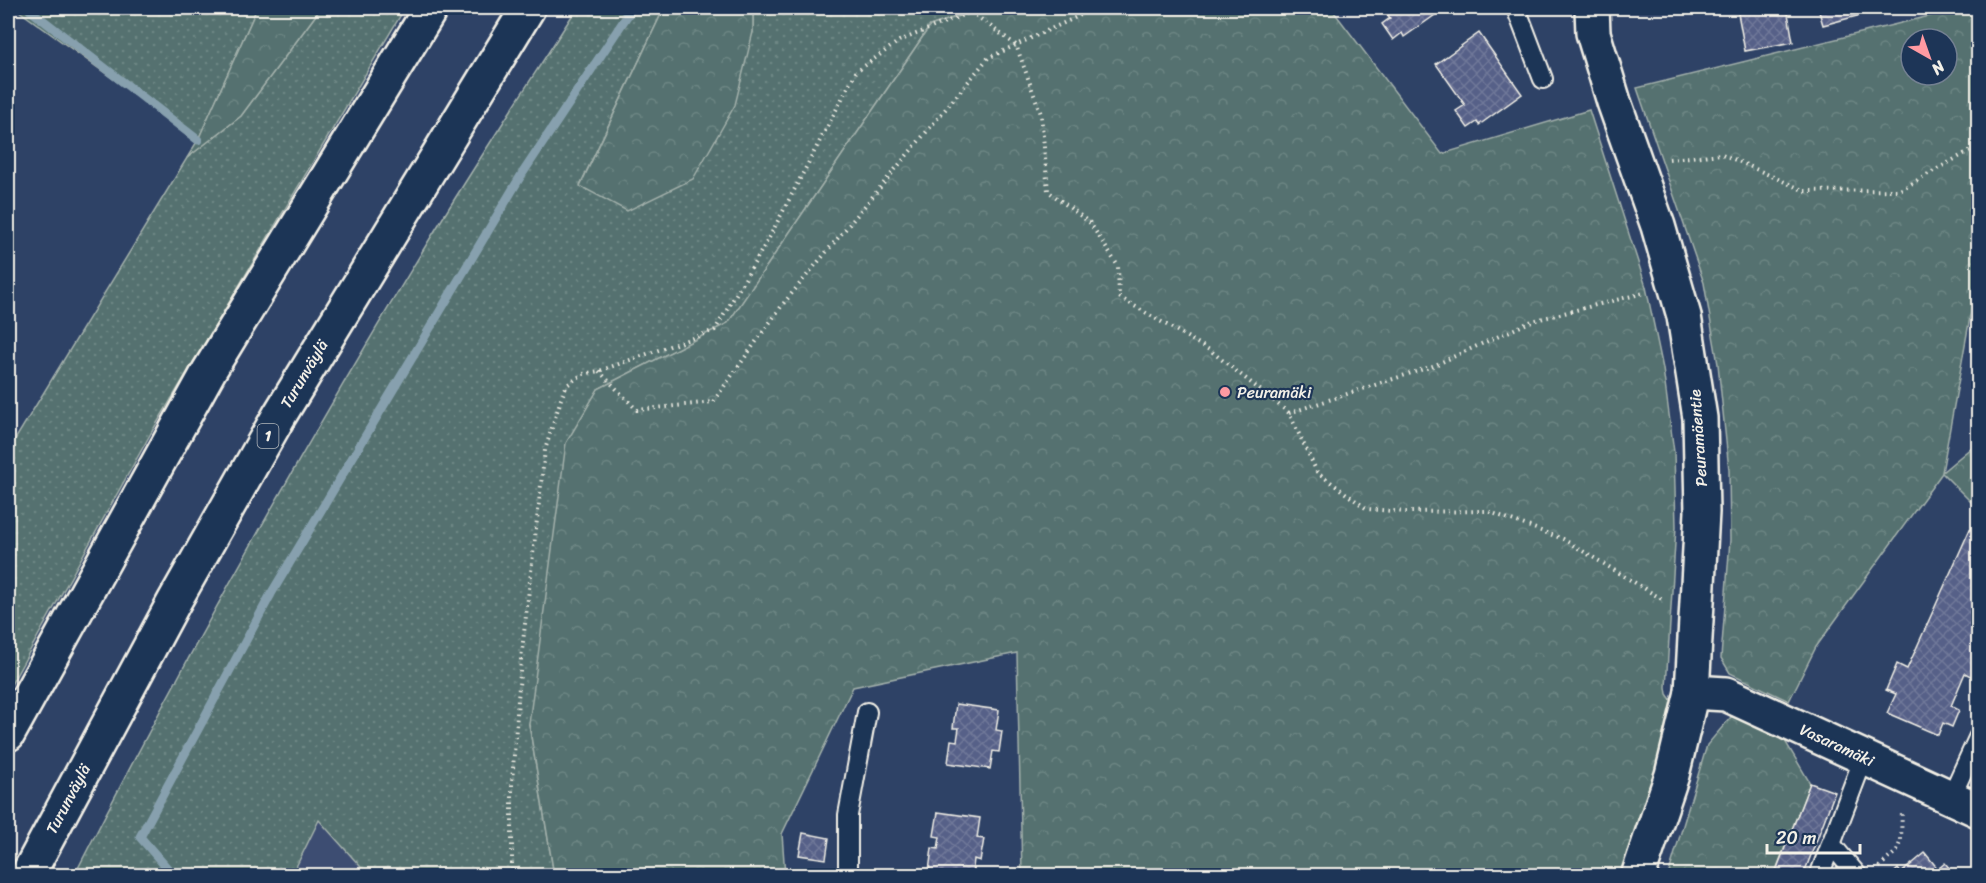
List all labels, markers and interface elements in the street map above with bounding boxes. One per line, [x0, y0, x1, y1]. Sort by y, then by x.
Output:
north arrow [1899, 27, 1959, 87]
text: N [1924, 53, 1953, 83]
street label: Turunväylä [272, 333, 337, 414]
place label: Peuramäki [1237, 378, 1312, 407]
marker: Peuramäki [1218, 385, 1232, 399]
street label: Peuramäentie [1680, 388, 1716, 488]
road number: 1 [258, 424, 278, 448]
street label: Vasaramäki [1795, 715, 1880, 775]
street label: Turunväylä [37, 758, 99, 839]
scale bar [1767, 817, 1860, 855]
text: 20 m [1776, 822, 1816, 854]

